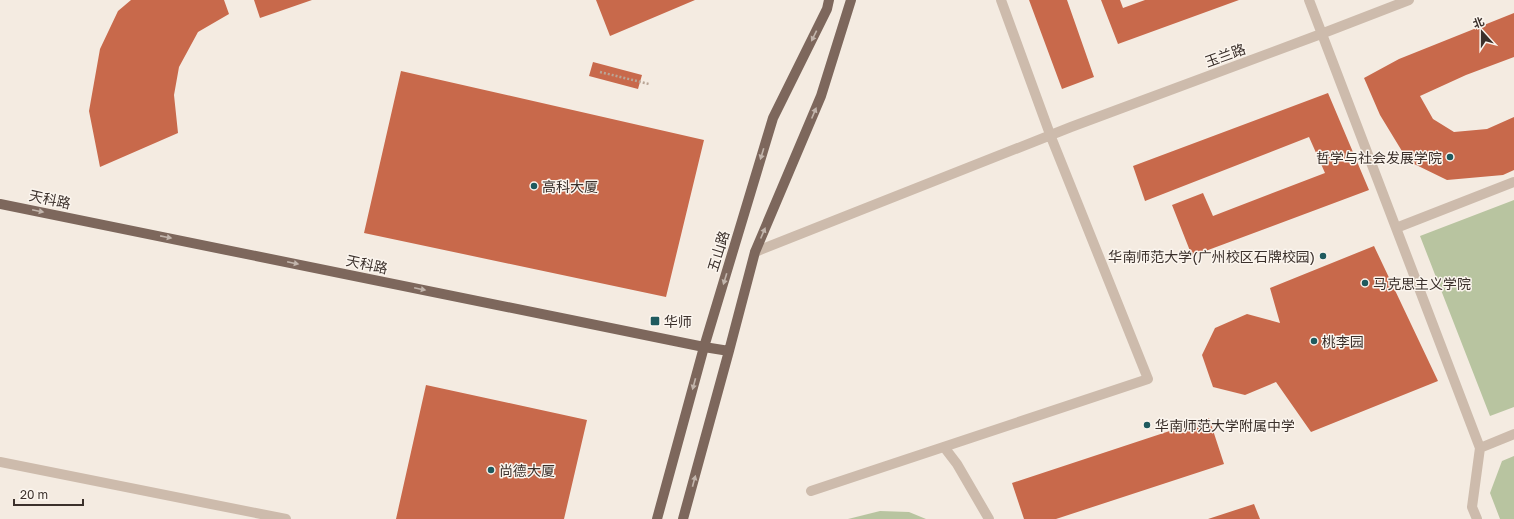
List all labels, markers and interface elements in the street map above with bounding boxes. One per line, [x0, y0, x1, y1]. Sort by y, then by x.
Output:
north arrow [1462, 12, 1502, 52]
text: 北 [1471, 14, 1486, 30]
one-way arrow [811, 30, 817, 41]
street label: 玉兰路 [1202, 40, 1248, 70]
one-way arrow [811, 108, 817, 119]
one-way arrow [759, 149, 765, 161]
place label: 哲学与社会发展学院 [1316, 149, 1442, 166]
marker: 哲学与社会发展学院 [1445, 152, 1455, 162]
place label: 高科大厦 [542, 178, 598, 195]
marker: 高科大厦 [529, 181, 539, 191]
street label: 天科路 [28, 186, 72, 212]
one-way arrow [32, 209, 44, 215]
one-way arrow [760, 227, 766, 238]
street label: 五山路 [704, 228, 732, 274]
one-way arrow [159, 235, 172, 241]
place label: 华南师范大学(广州校区石牌校园) [1108, 248, 1315, 265]
street label: 天科路 [345, 251, 389, 277]
marker: 华南师范大学(广州校区石牌校园) [1318, 251, 1328, 261]
one-way arrow [287, 260, 299, 266]
one-way arrow [722, 273, 728, 285]
place label: 马克思主义学院 [1373, 275, 1471, 292]
marker: 马克思主义学院 [1360, 278, 1370, 288]
one-way arrow [414, 286, 427, 292]
place label: 华师 [664, 313, 692, 330]
marker: 华师 [649, 315, 661, 327]
place label: 桃李园 [1322, 333, 1364, 350]
marker: 桃李园 [1309, 336, 1319, 346]
one-way arrow [691, 379, 697, 391]
place label: 华南师范大学附属中学 [1155, 417, 1295, 434]
marker: 华南师范大学附属中学 [1142, 420, 1152, 430]
place label: 尚德大厦 [499, 462, 555, 479]
marker: 尚德大厦 [486, 465, 496, 475]
one-way arrow [691, 475, 697, 488]
scale bar [14, 481, 83, 507]
text: 20 m [20, 487, 48, 502]

